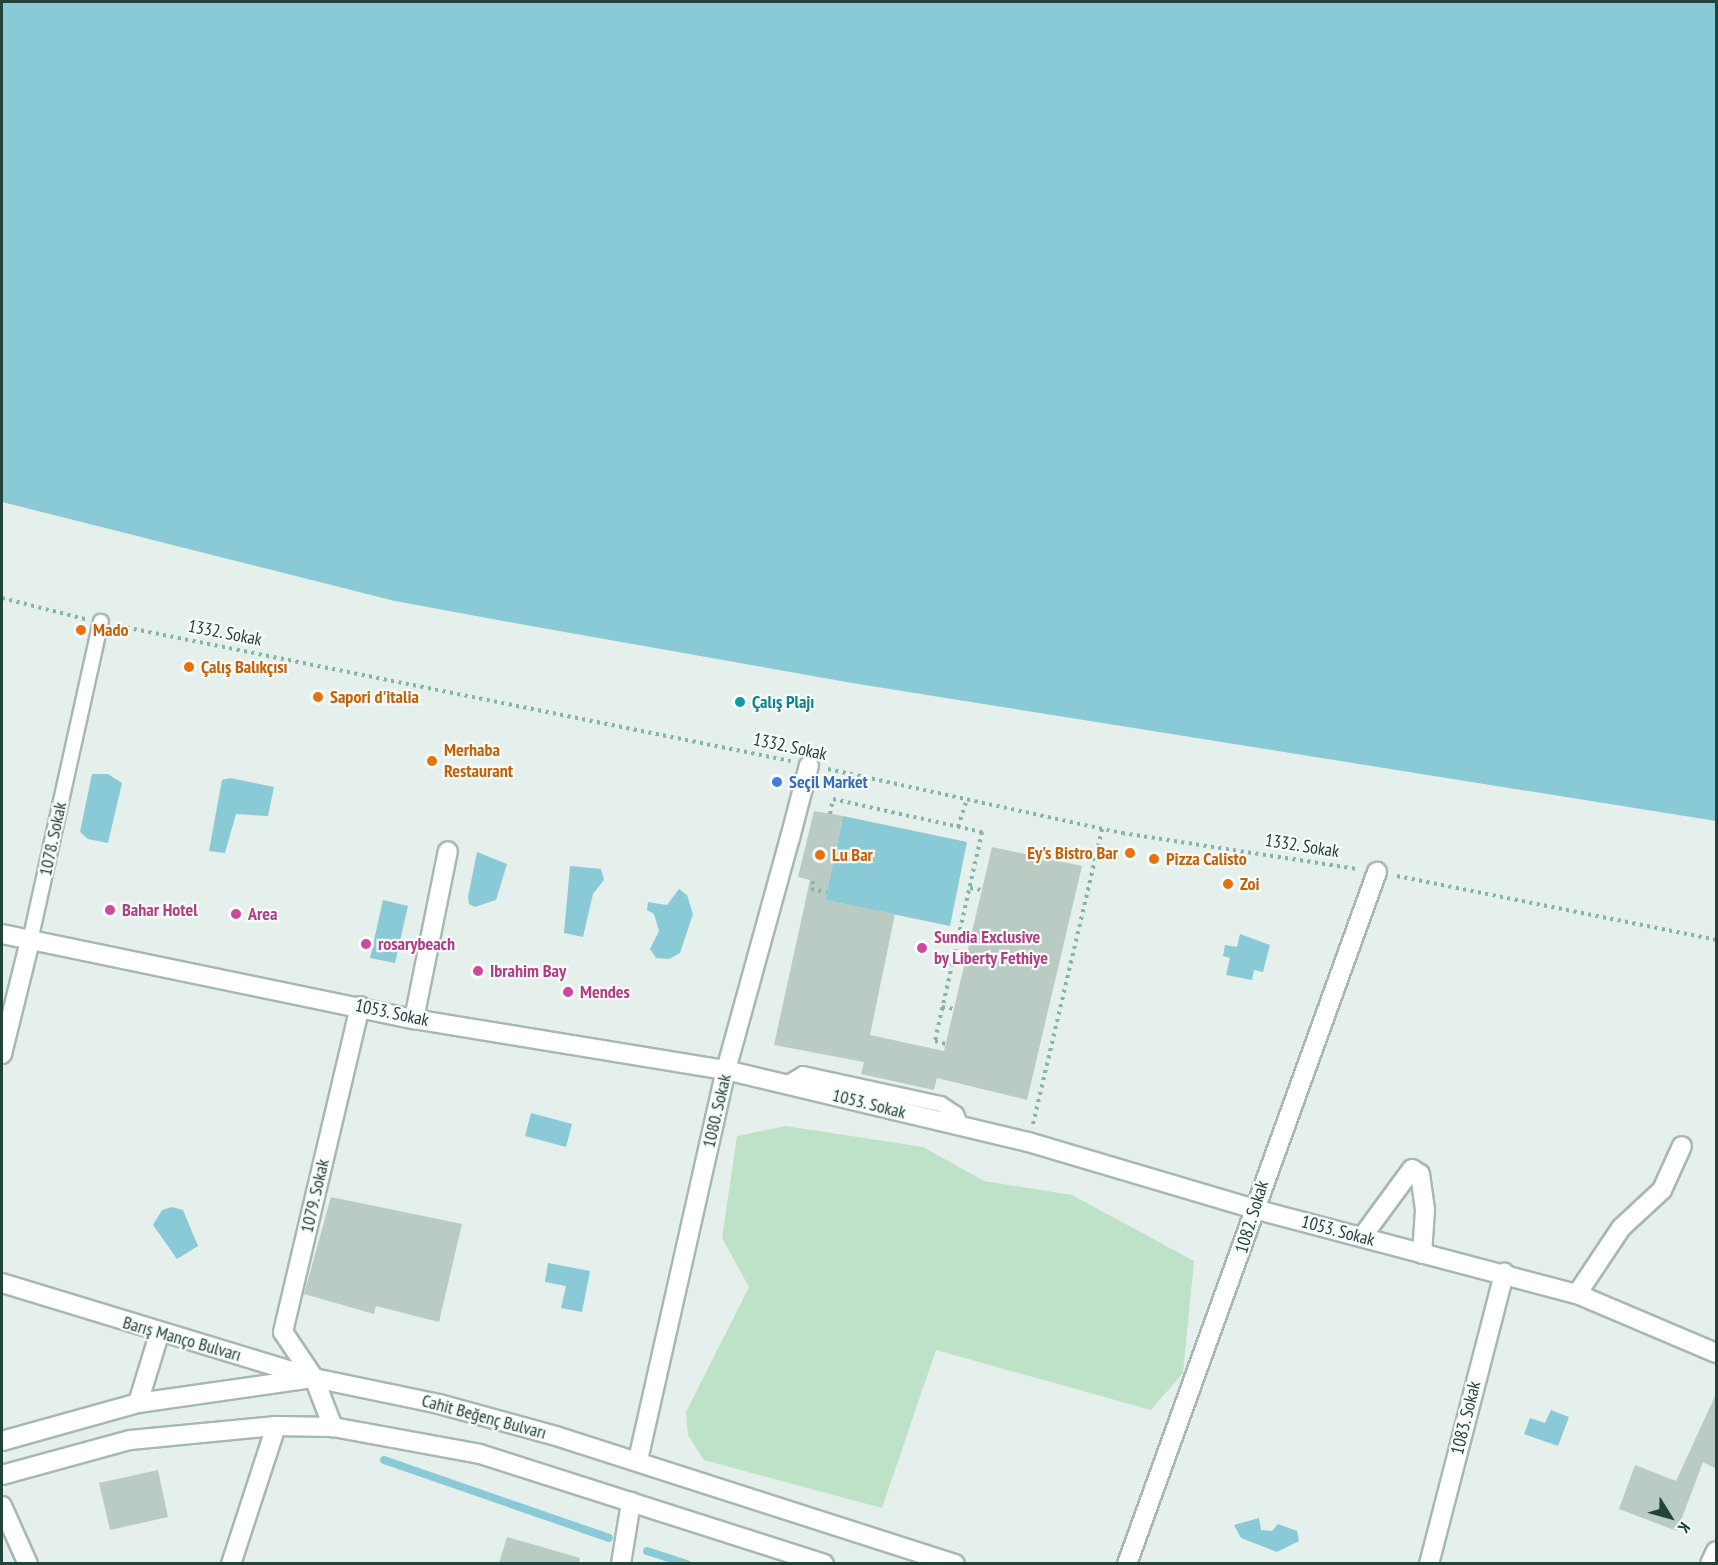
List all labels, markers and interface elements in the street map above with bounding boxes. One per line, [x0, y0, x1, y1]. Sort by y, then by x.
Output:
street label: 1332. Sokak [186, 615, 264, 651]
place label: Mado [93, 619, 128, 641]
marker: Mado [74, 623, 88, 637]
place label: Çalış Balıkçısı [201, 656, 288, 678]
marker: Çalış Balıkçısı [182, 660, 196, 674]
place label: Sapori d'italia [330, 686, 419, 708]
marker: Sapori d'italia [311, 690, 325, 704]
place label: Çalış Plajı [752, 691, 814, 713]
marker: Çalış Plajı [733, 695, 747, 709]
street label: 1332. Sokak [751, 729, 829, 765]
place label: Merhaba Restaurant [444, 740, 513, 783]
marker: Merhaba Restaurant [425, 754, 439, 768]
place label: Seçil Market [789, 771, 868, 793]
marker: Seçil Market [770, 775, 784, 789]
street label: 1078. Sokak [35, 800, 71, 878]
street label: 1332. Sokak [1263, 829, 1341, 863]
place label: Ey's Bistro Bar [1027, 842, 1118, 864]
place label: Lu Bar [832, 844, 873, 866]
marker: Ey's Bistro Bar [1123, 846, 1137, 860]
marker: Lu Bar [813, 848, 827, 862]
place label: Pizza Calisto [1166, 848, 1247, 870]
marker: Pizza Calisto [1147, 852, 1161, 866]
place label: Zoi [1240, 873, 1260, 895]
marker: Zoi [1221, 877, 1235, 891]
place label: Bahar Hotel [122, 899, 198, 921]
marker: Bahar Hotel [103, 903, 117, 917]
place label: Area [248, 903, 277, 925]
marker: Area [229, 907, 243, 921]
place label: Sundia Exclusive by Liberty Fethiye [934, 927, 1049, 970]
place label: rosarybeach [378, 933, 455, 955]
marker: rosarybeach [359, 937, 373, 951]
marker: Sundia Exclusive by Liberty Fethiye [915, 941, 929, 955]
place label: Ibrahim Bay [490, 960, 566, 982]
marker: Ibrahim Bay [471, 964, 485, 978]
place label: Mendes [580, 981, 630, 1003]
marker: Mendes [561, 985, 575, 999]
street label: 1053. Sokak [353, 995, 431, 1031]
street label: 1080. Sokak [698, 1072, 736, 1150]
street label: 1053. Sokak [829, 1084, 909, 1124]
street label: 1079. Sokak [296, 1157, 334, 1235]
street label: 1082. Sokak [1231, 1177, 1273, 1257]
street label: 1053. Sokak [1298, 1211, 1378, 1251]
street label: Barış Manço Bulvarı [120, 1312, 244, 1366]
street label: 1083. Sokak [1446, 1378, 1486, 1458]
street label: Cahit Beğenç Bulvarı [419, 1390, 549, 1444]
north arrow [1640, 1487, 1700, 1547]
text: K [1674, 1518, 1695, 1537]

